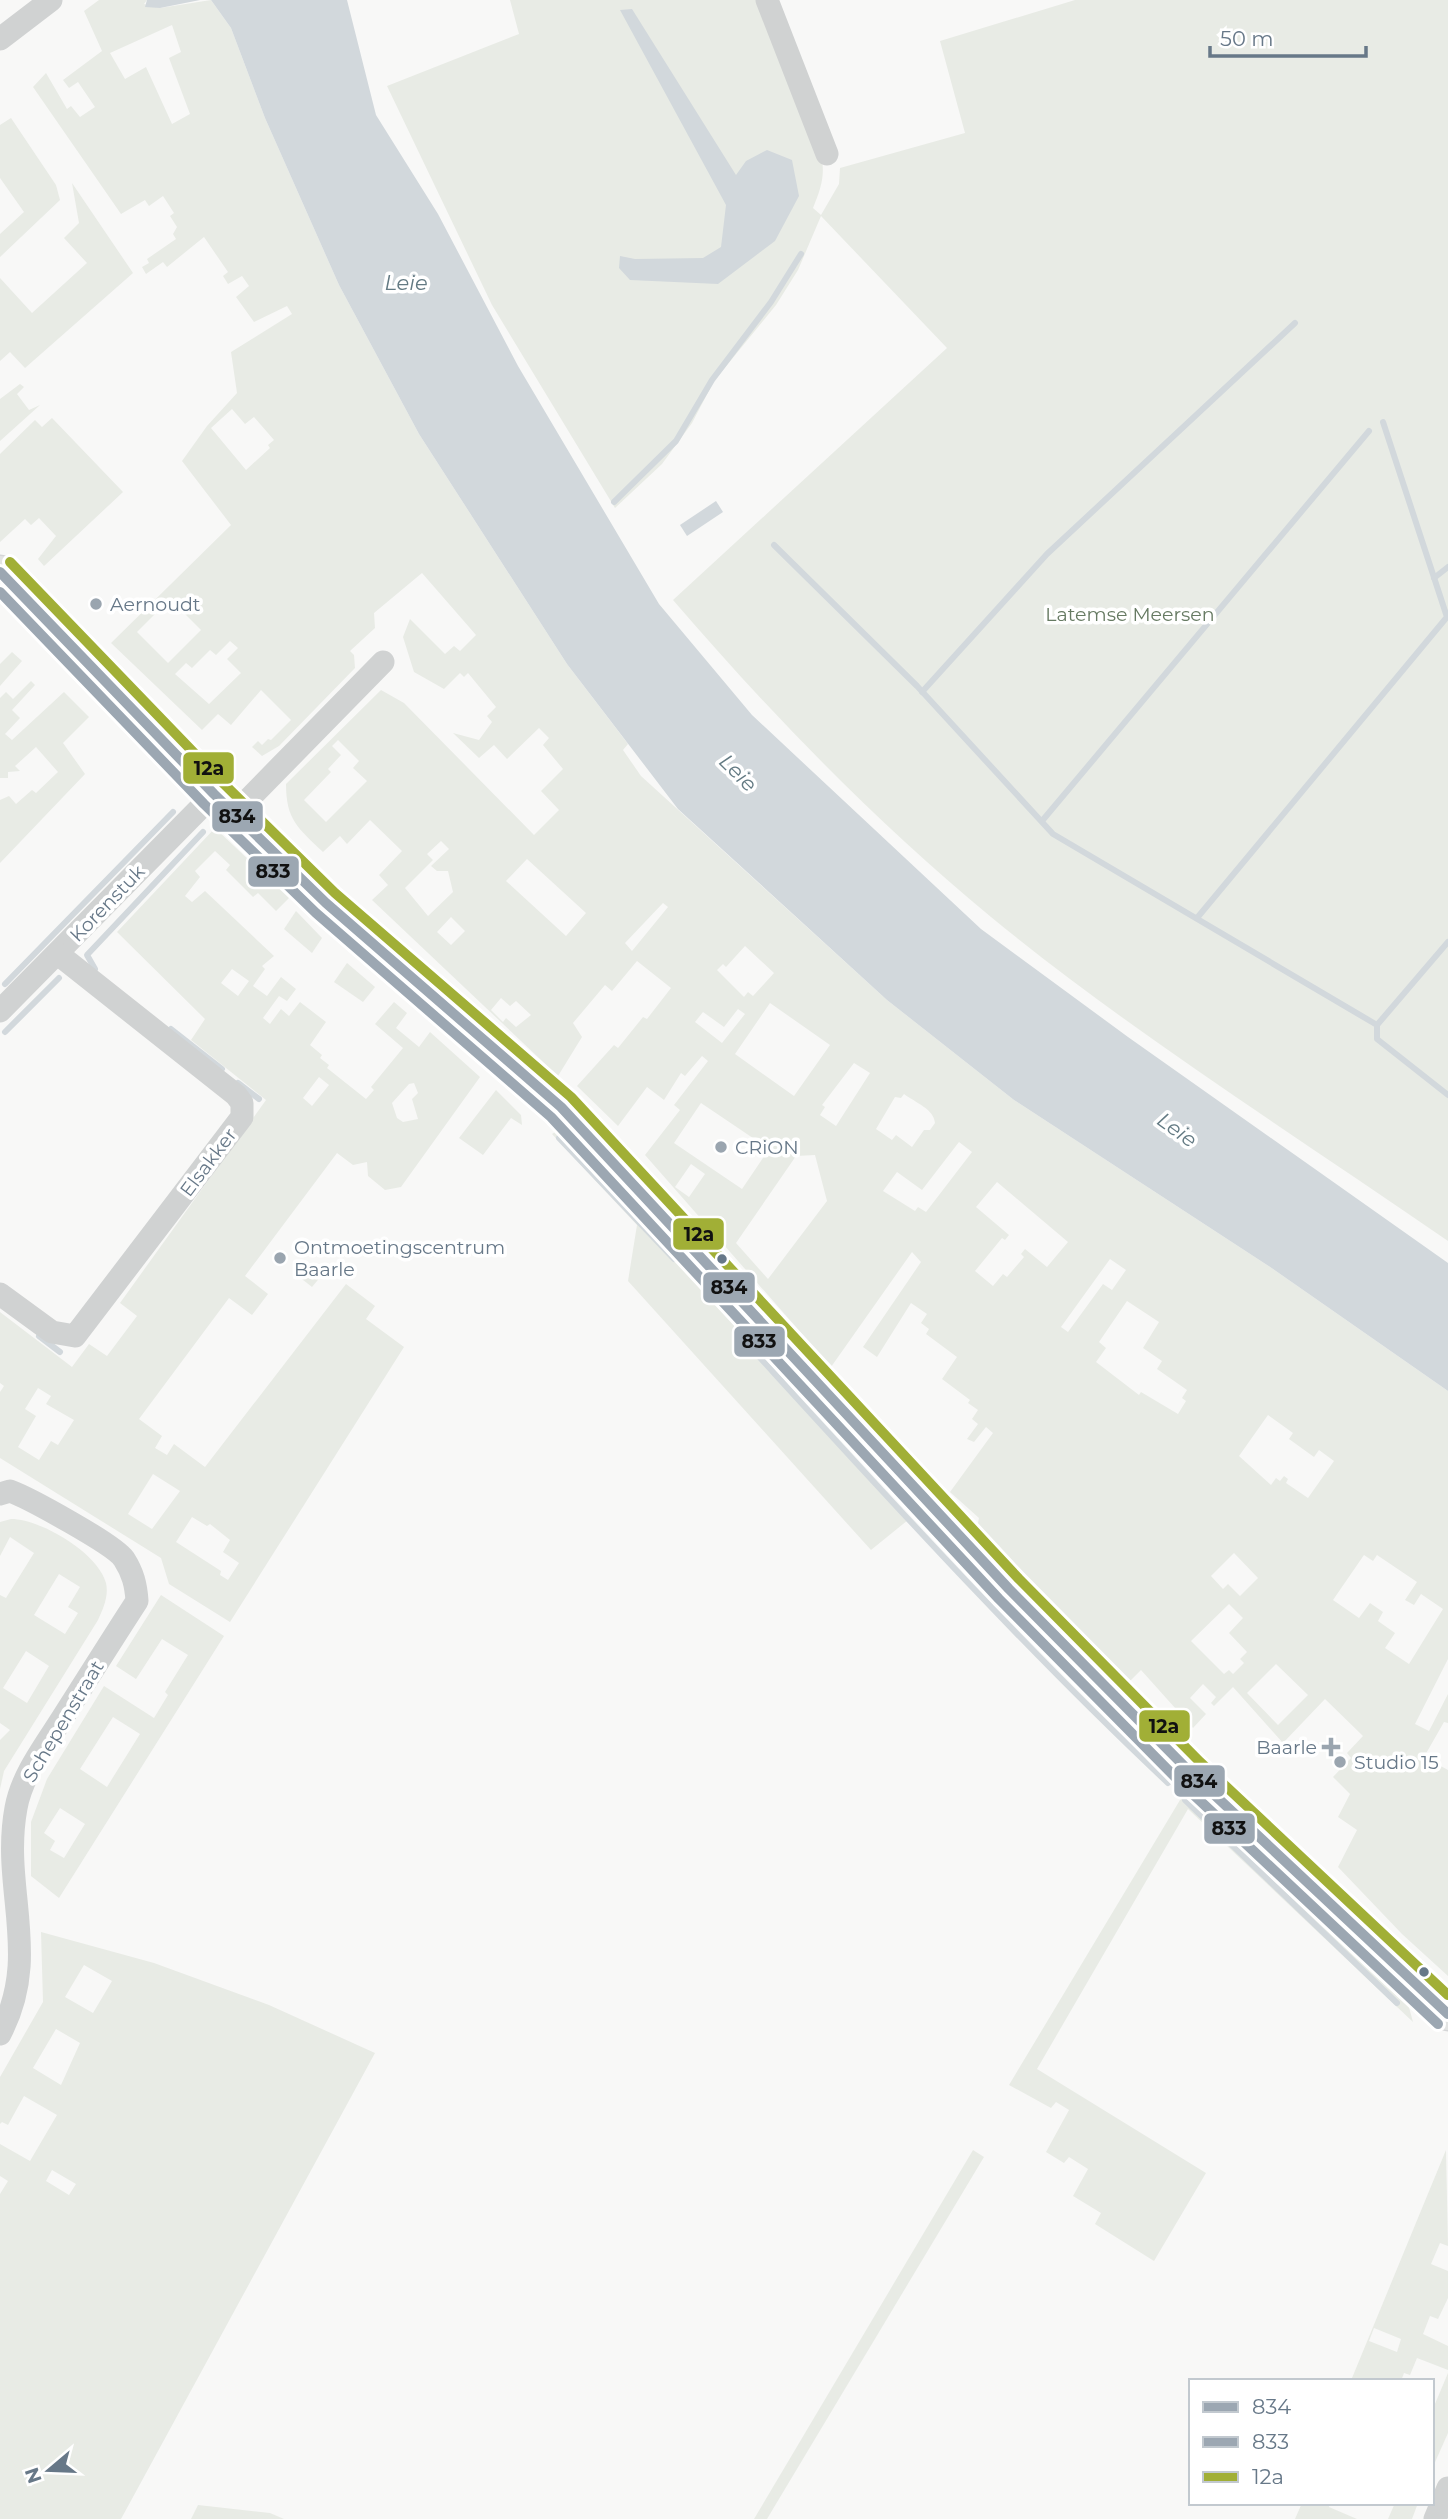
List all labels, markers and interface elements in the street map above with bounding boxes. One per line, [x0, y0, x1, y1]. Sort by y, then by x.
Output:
scale bar [1210, 14, 1366, 58]
text: 50 m [1220, 26, 1274, 51]
water label: Leie [384, 270, 428, 295]
place label: Aernoudt [110, 593, 201, 616]
marker: Aernoudt [88, 596, 104, 612]
park label: Latemse Meersen [1045, 603, 1215, 626]
water label: Leie [714, 749, 762, 797]
line badge: 12a [182, 751, 235, 785]
text: 12a [194, 757, 224, 780]
line badge: 834 [211, 800, 264, 833]
text: 834 [219, 805, 255, 828]
line badge: 833 [247, 855, 300, 888]
street label: Korenstuk [65, 860, 150, 947]
text: 833 [256, 860, 290, 883]
water label: Leie [1152, 1107, 1202, 1152]
street label: Elsakker [175, 1124, 242, 1201]
place label: CRiON [735, 1136, 799, 1159]
marker: CRiON [713, 1139, 729, 1155]
line badge: 12a [672, 1217, 725, 1251]
text: 12a [684, 1223, 714, 1246]
place label: Ontmoetingscentrum Baarle [294, 1236, 505, 1281]
marker: Ontmoetingscentrum Baarle [272, 1250, 288, 1266]
unlabelled marker [715, 1252, 729, 1266]
line badge: 834 [702, 1271, 756, 1304]
text: 834 [711, 1276, 747, 1299]
line badge: 833 [733, 1325, 786, 1358]
text: 833 [742, 1330, 776, 1353]
street label: Schepenstraat [18, 1656, 109, 1786]
line badge: 12a [1138, 1709, 1191, 1743]
text: 12a [1149, 1715, 1179, 1738]
place label: Baarle [1256, 1736, 1317, 1759]
marker: Baarle [1323, 1739, 1339, 1755]
place label: Studio 15 [1354, 1751, 1439, 1774]
marker: Studio 15 [1332, 1754, 1348, 1770]
line badge: 834 [1173, 1764, 1226, 1798]
text: 834 [1181, 1770, 1217, 1793]
line badge: 833 [1203, 1812, 1256, 1845]
text: 833 [1212, 1817, 1246, 1840]
unlabelled marker [1417, 1965, 1431, 1979]
legend [1189, 2379, 1434, 2505]
text: 834 [1252, 2394, 1291, 2419]
text: 833 [1252, 2429, 1289, 2454]
north arrow [14, 2435, 84, 2505]
text: N [20, 2464, 47, 2486]
text: 12a [1252, 2464, 1284, 2489]

